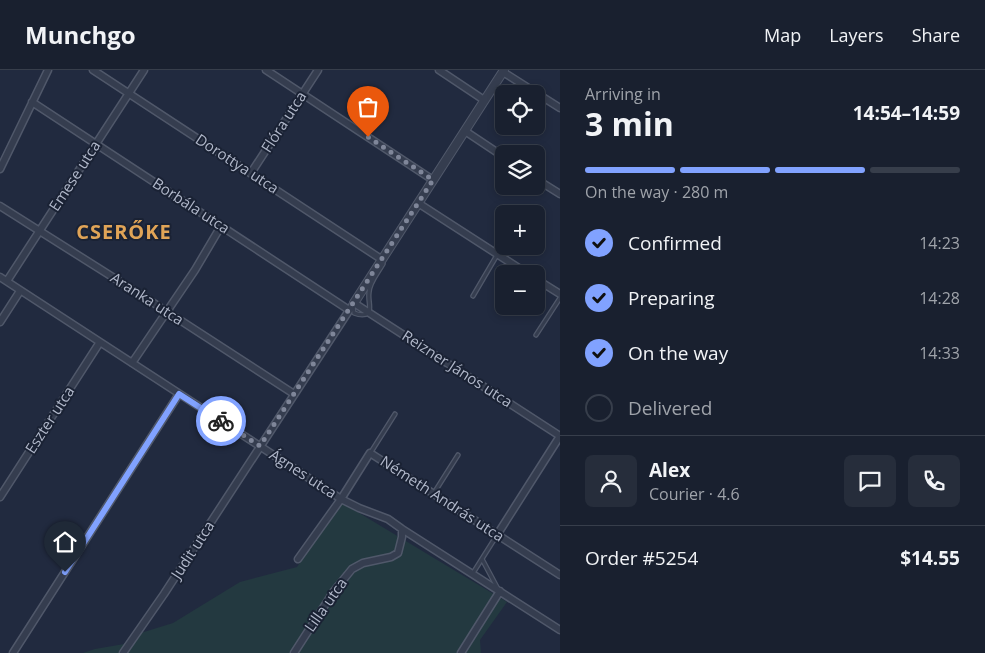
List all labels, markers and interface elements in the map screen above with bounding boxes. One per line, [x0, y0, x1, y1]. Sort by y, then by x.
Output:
text: Munchgo [25, 18, 136, 51]
text: Map [764, 23, 801, 47]
text: Layers [829, 23, 884, 47]
text: Share [912, 23, 960, 47]
text: Arriving in [585, 83, 661, 105]
map controls [495, 85, 545, 315]
button: locate [495, 85, 545, 135]
pin [347, 86, 389, 137]
street label: Flóra utca [256, 87, 310, 156]
icon: bag [354, 93, 382, 121]
text: 14:54–14:59 [853, 100, 960, 126]
text: 3 min [585, 102, 674, 145]
street label: Dorottya utca [192, 129, 283, 198]
street label: Emese utca [44, 136, 104, 215]
button: layers [495, 145, 545, 195]
street label: Borbála utca [149, 173, 234, 238]
text: On the way · 280 m [585, 181, 728, 203]
button: + [495, 205, 545, 255]
district label: CSERŐKE [76, 218, 172, 245]
icon: check [585, 229, 613, 257]
text: Confirmed [628, 230, 722, 256]
text: 14:23 [919, 232, 960, 254]
button: − [495, 265, 545, 315]
street label: Aranka utca [107, 267, 188, 329]
icon: check [585, 284, 613, 312]
text: Preparing [628, 285, 715, 311]
text: 14:28 [919, 287, 960, 309]
street label: Reizner János utca [398, 325, 517, 411]
icon: check [585, 339, 613, 367]
text: On the way [628, 340, 728, 366]
text: 14:33 [919, 342, 960, 364]
street label: Eszter utca [20, 382, 78, 457]
text: Delivered [628, 395, 712, 421]
courier [196, 396, 246, 446]
icon: bike [207, 407, 235, 435]
street label: Ágnes utca [266, 444, 341, 502]
street label: Németh András utca [377, 451, 508, 546]
button: person [585, 455, 637, 507]
button: chat [844, 455, 896, 507]
button: phone [908, 455, 960, 507]
text: Alex [649, 457, 690, 483]
text: Courier · 4.6 [649, 483, 740, 505]
street label: Judit utca [165, 517, 218, 584]
pin [44, 521, 86, 572]
icon: home [51, 528, 79, 556]
text: Order #5254 [585, 545, 698, 571]
text: $14.55 [900, 545, 960, 571]
street label: Lilla utca [299, 574, 351, 635]

